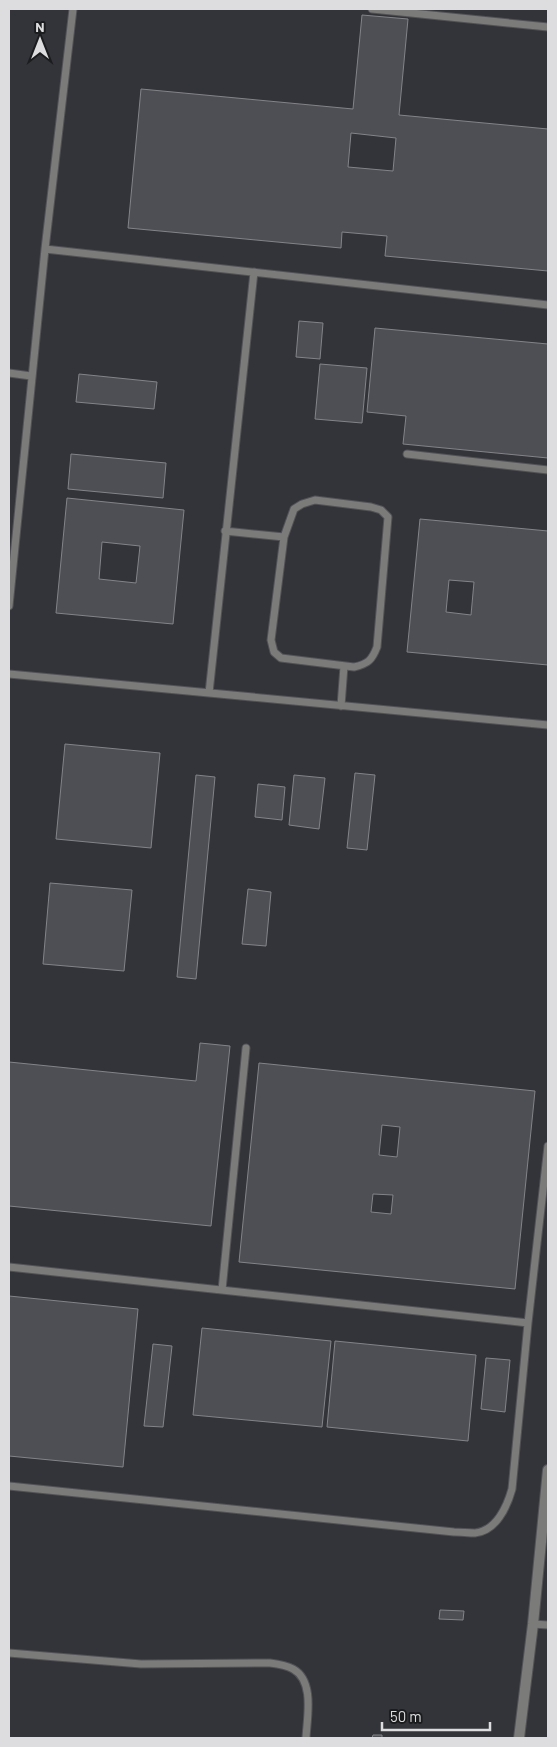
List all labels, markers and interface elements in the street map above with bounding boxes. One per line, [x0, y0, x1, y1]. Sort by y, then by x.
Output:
north arrow [15, 15, 65, 65]
text: N [35, 18, 45, 35]
scale bar [382, 1700, 490, 1732]
text: 50 m [390, 1707, 422, 1725]

